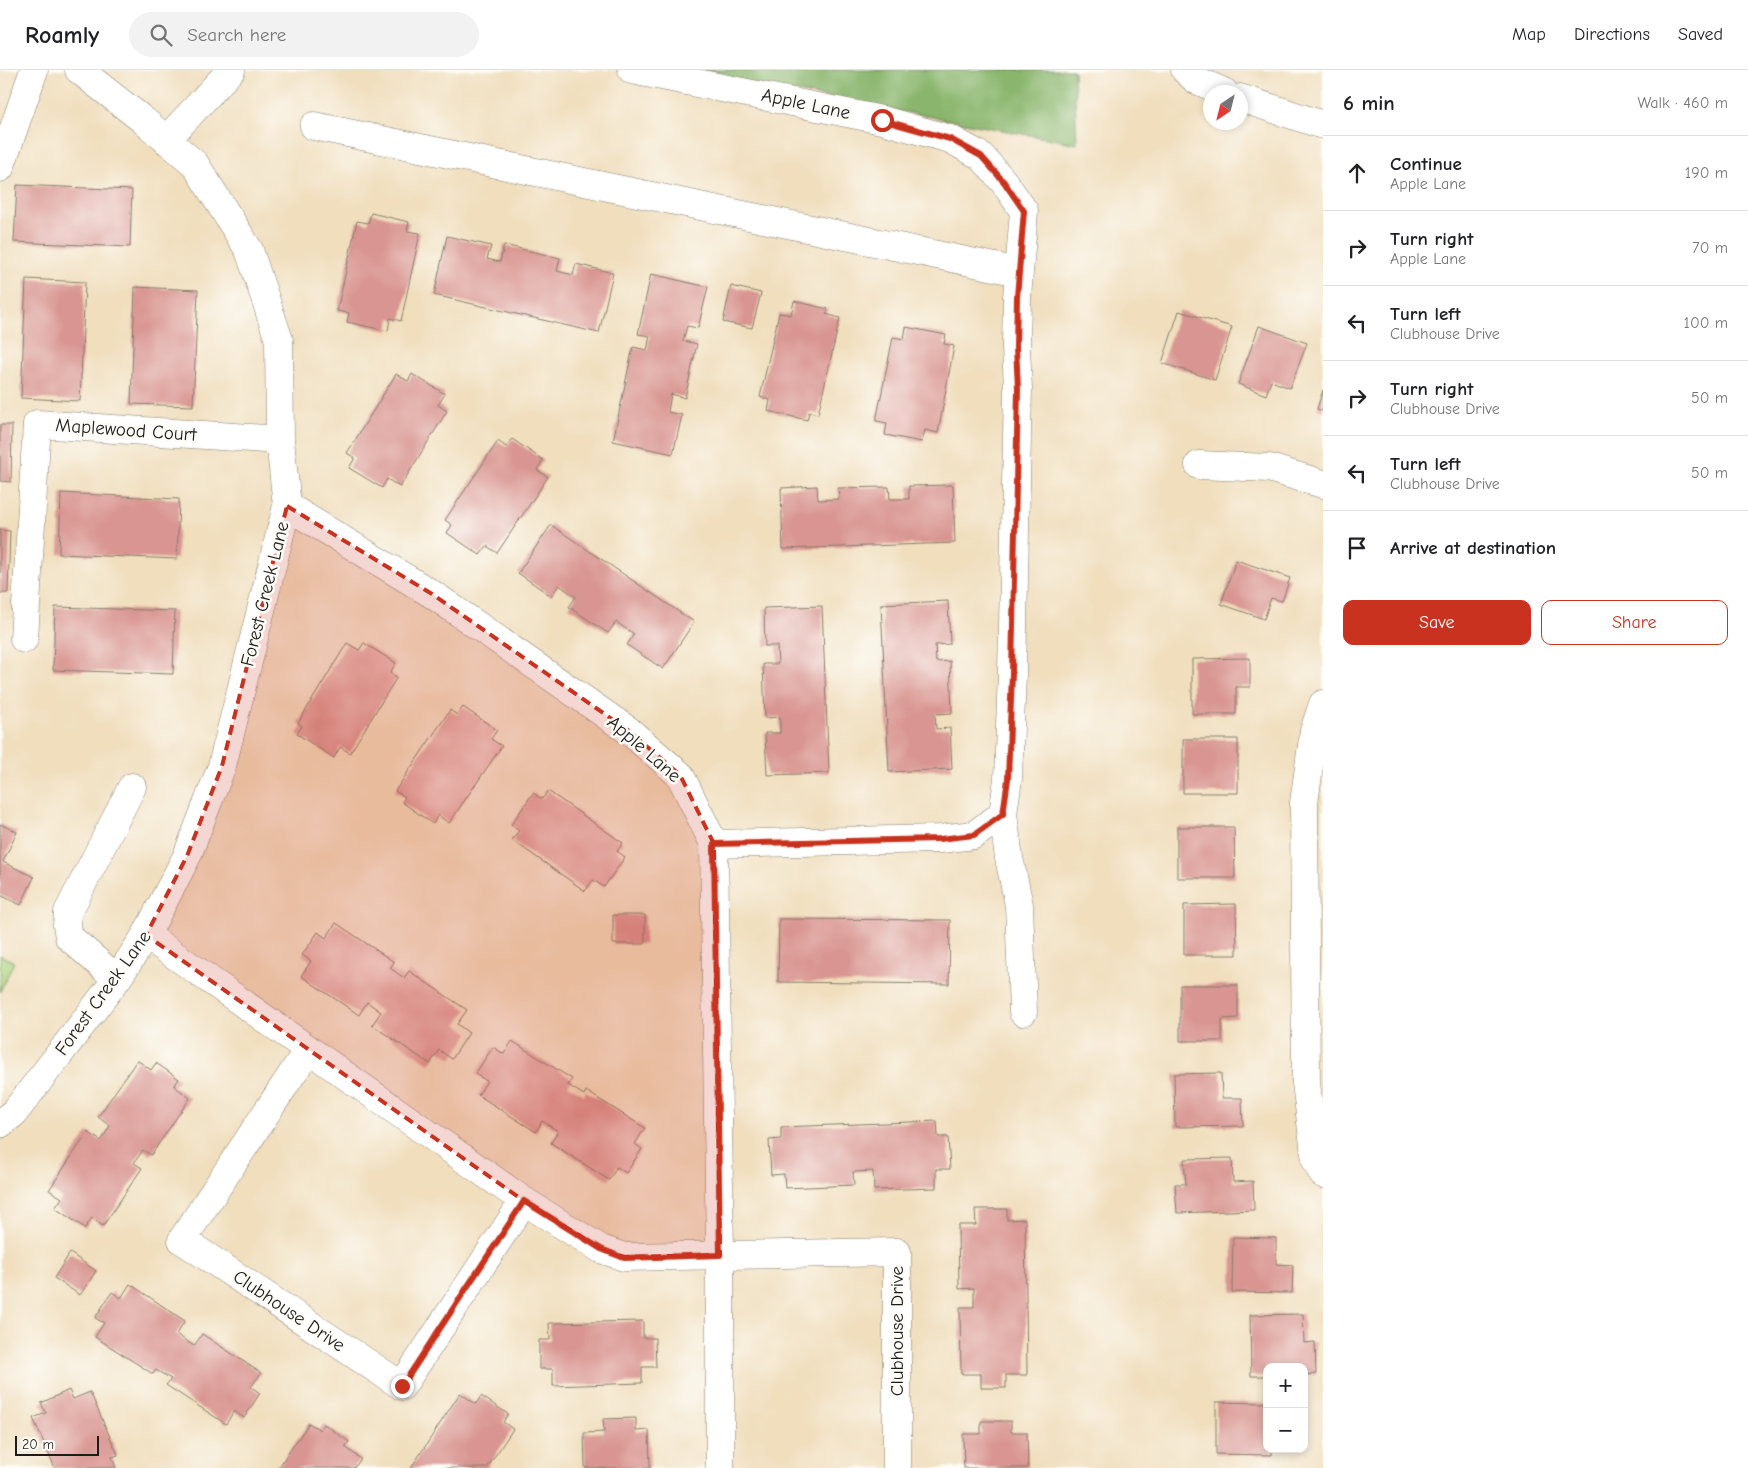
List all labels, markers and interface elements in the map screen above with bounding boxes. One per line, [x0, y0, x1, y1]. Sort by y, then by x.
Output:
search box [129, 12, 479, 57]
text: Roamly [25, 21, 99, 49]
icon: search [147, 21, 175, 49]
text: Search here [187, 24, 286, 46]
text: Map [1512, 24, 1546, 45]
text: Directions [1574, 24, 1650, 45]
text: Saved [1678, 24, 1723, 45]
street label: Apple Lane [760, 84, 852, 124]
north arrow [1203, 85, 1248, 130]
text: 6 min [1343, 91, 1395, 115]
text: Walk · 460 m [1637, 94, 1728, 112]
route start [871, 109, 894, 132]
text: Continue [1390, 153, 1462, 175]
icon: ahead [1343, 159, 1371, 187]
text: 190 m [1685, 164, 1728, 182]
text: Apple Lane [1390, 175, 1466, 193]
text: Turn right [1390, 228, 1474, 250]
icon: right [1343, 234, 1371, 262]
text: 70 m [1692, 239, 1728, 257]
text: Apple Lane [1390, 250, 1466, 268]
text: Turn left [1390, 303, 1461, 325]
icon: left [1343, 309, 1371, 337]
text: 100 m [1684, 314, 1728, 332]
text: Clubhouse Drive [1390, 325, 1500, 343]
text: Turn right [1390, 378, 1474, 400]
icon: right [1343, 384, 1371, 412]
text: 50 m [1691, 389, 1728, 407]
text: Clubhouse Drive [1390, 400, 1500, 418]
street label: Maplewood Court [55, 414, 198, 446]
text: Turn left [1390, 453, 1461, 475]
icon: left [1343, 459, 1371, 487]
text: 50 m [1691, 464, 1728, 482]
text: Clubhouse Drive [1390, 475, 1500, 493]
street label: Forest Creek Lane [236, 519, 294, 669]
icon: arrive [1343, 534, 1371, 562]
text: Arrive at destination [1390, 537, 1556, 559]
button: Save [1343, 600, 1531, 645]
button: Share [1541, 600, 1728, 645]
street label: Apple Lane [603, 711, 685, 787]
street label: Forest Creek Lane [50, 926, 156, 1060]
street label: Clubhouse Drive [229, 1265, 349, 1357]
street label: Clubhouse Drive [886, 1266, 908, 1396]
map controls [1263, 1363, 1308, 1453]
button: + [1263, 1363, 1308, 1408]
route end [391, 1375, 414, 1398]
button: − [1263, 1408, 1308, 1453]
scale bar [15, 1433, 99, 1456]
text: 20 m [22, 1436, 54, 1453]

